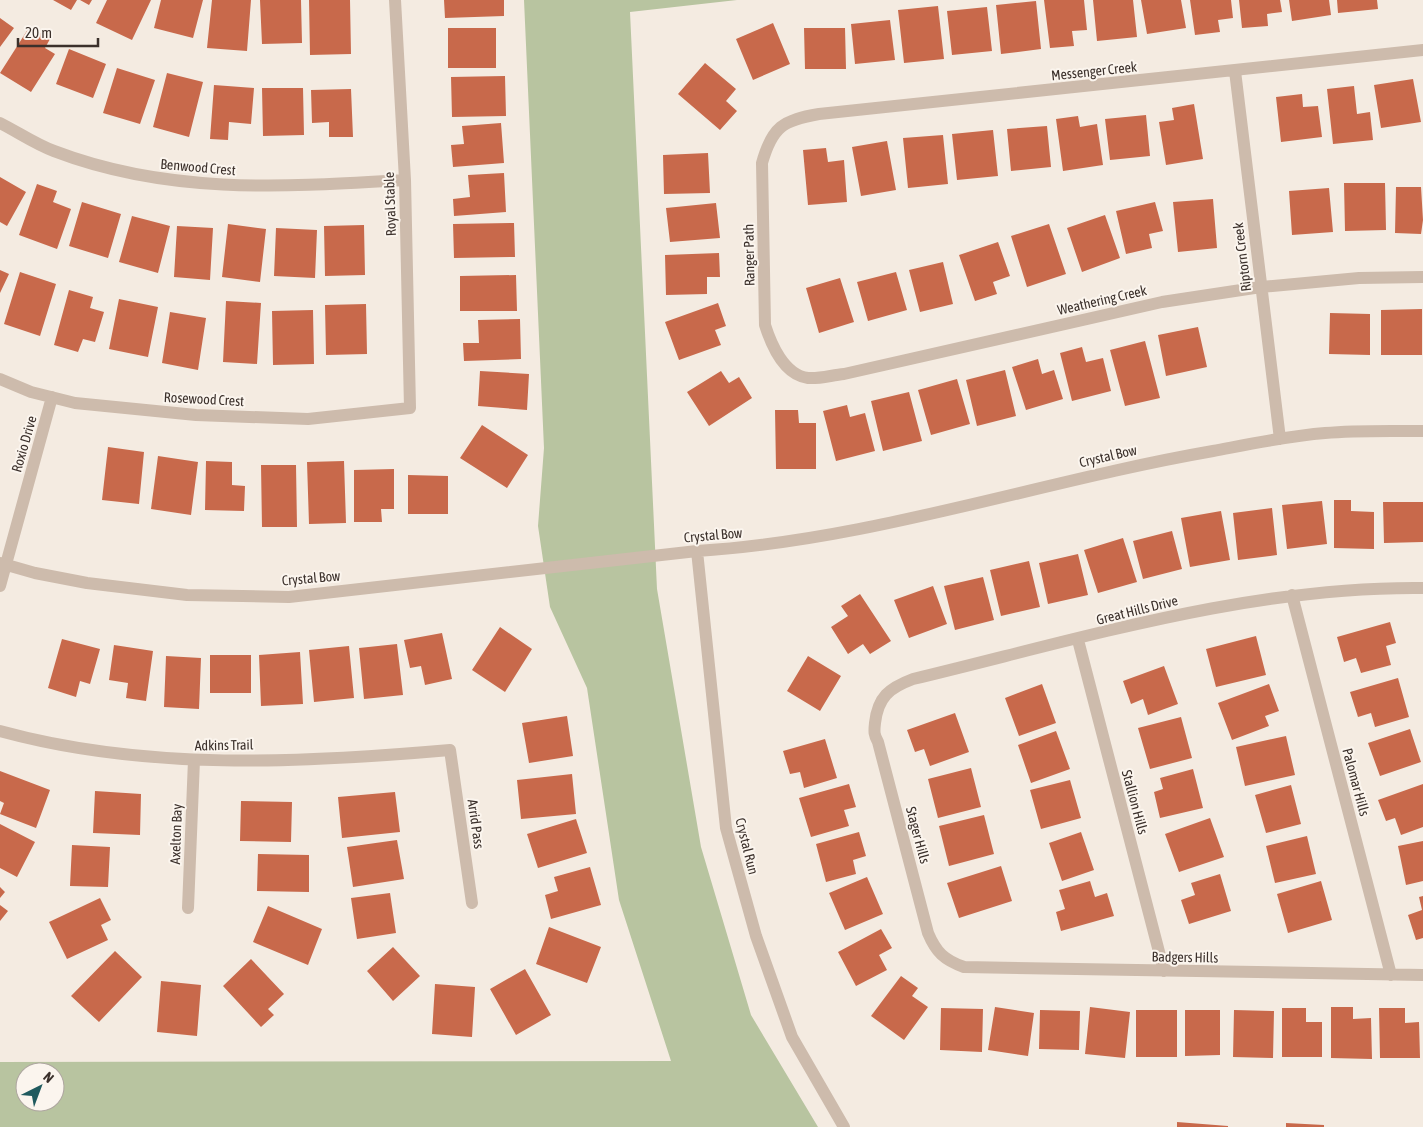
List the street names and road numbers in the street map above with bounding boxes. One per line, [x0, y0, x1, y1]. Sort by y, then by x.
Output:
street label: Messenger Creek [1050, 59, 1138, 83]
street label: Benwood Crest [160, 156, 236, 178]
street label: Royal Stable [381, 172, 399, 236]
street label: Riptorn Creek [1230, 222, 1254, 292]
street label: Ranger Path [740, 224, 758, 286]
street label: Weathering Creek [1056, 282, 1148, 318]
street label: Rosewood Crest [163, 389, 245, 409]
street label: Roxio Drive [8, 414, 40, 474]
street label: Crystal Bow [1078, 441, 1139, 470]
street label: Crystal Bow [683, 524, 744, 546]
street label: Crystal Bow [281, 567, 342, 589]
street label: Great Hills Drive [1095, 592, 1179, 628]
street label: Adkins Trail [195, 736, 254, 754]
street label: Palomar Hills [1339, 746, 1373, 818]
street label: Stallion Hills [1119, 768, 1151, 836]
street label: Arrid Pass [465, 798, 487, 850]
street label: Axelton Bay [167, 803, 185, 865]
street label: Stager Hills [903, 805, 933, 865]
street label: Crystal Run [732, 816, 762, 876]
street label: Badgers Hills [1152, 948, 1218, 966]

